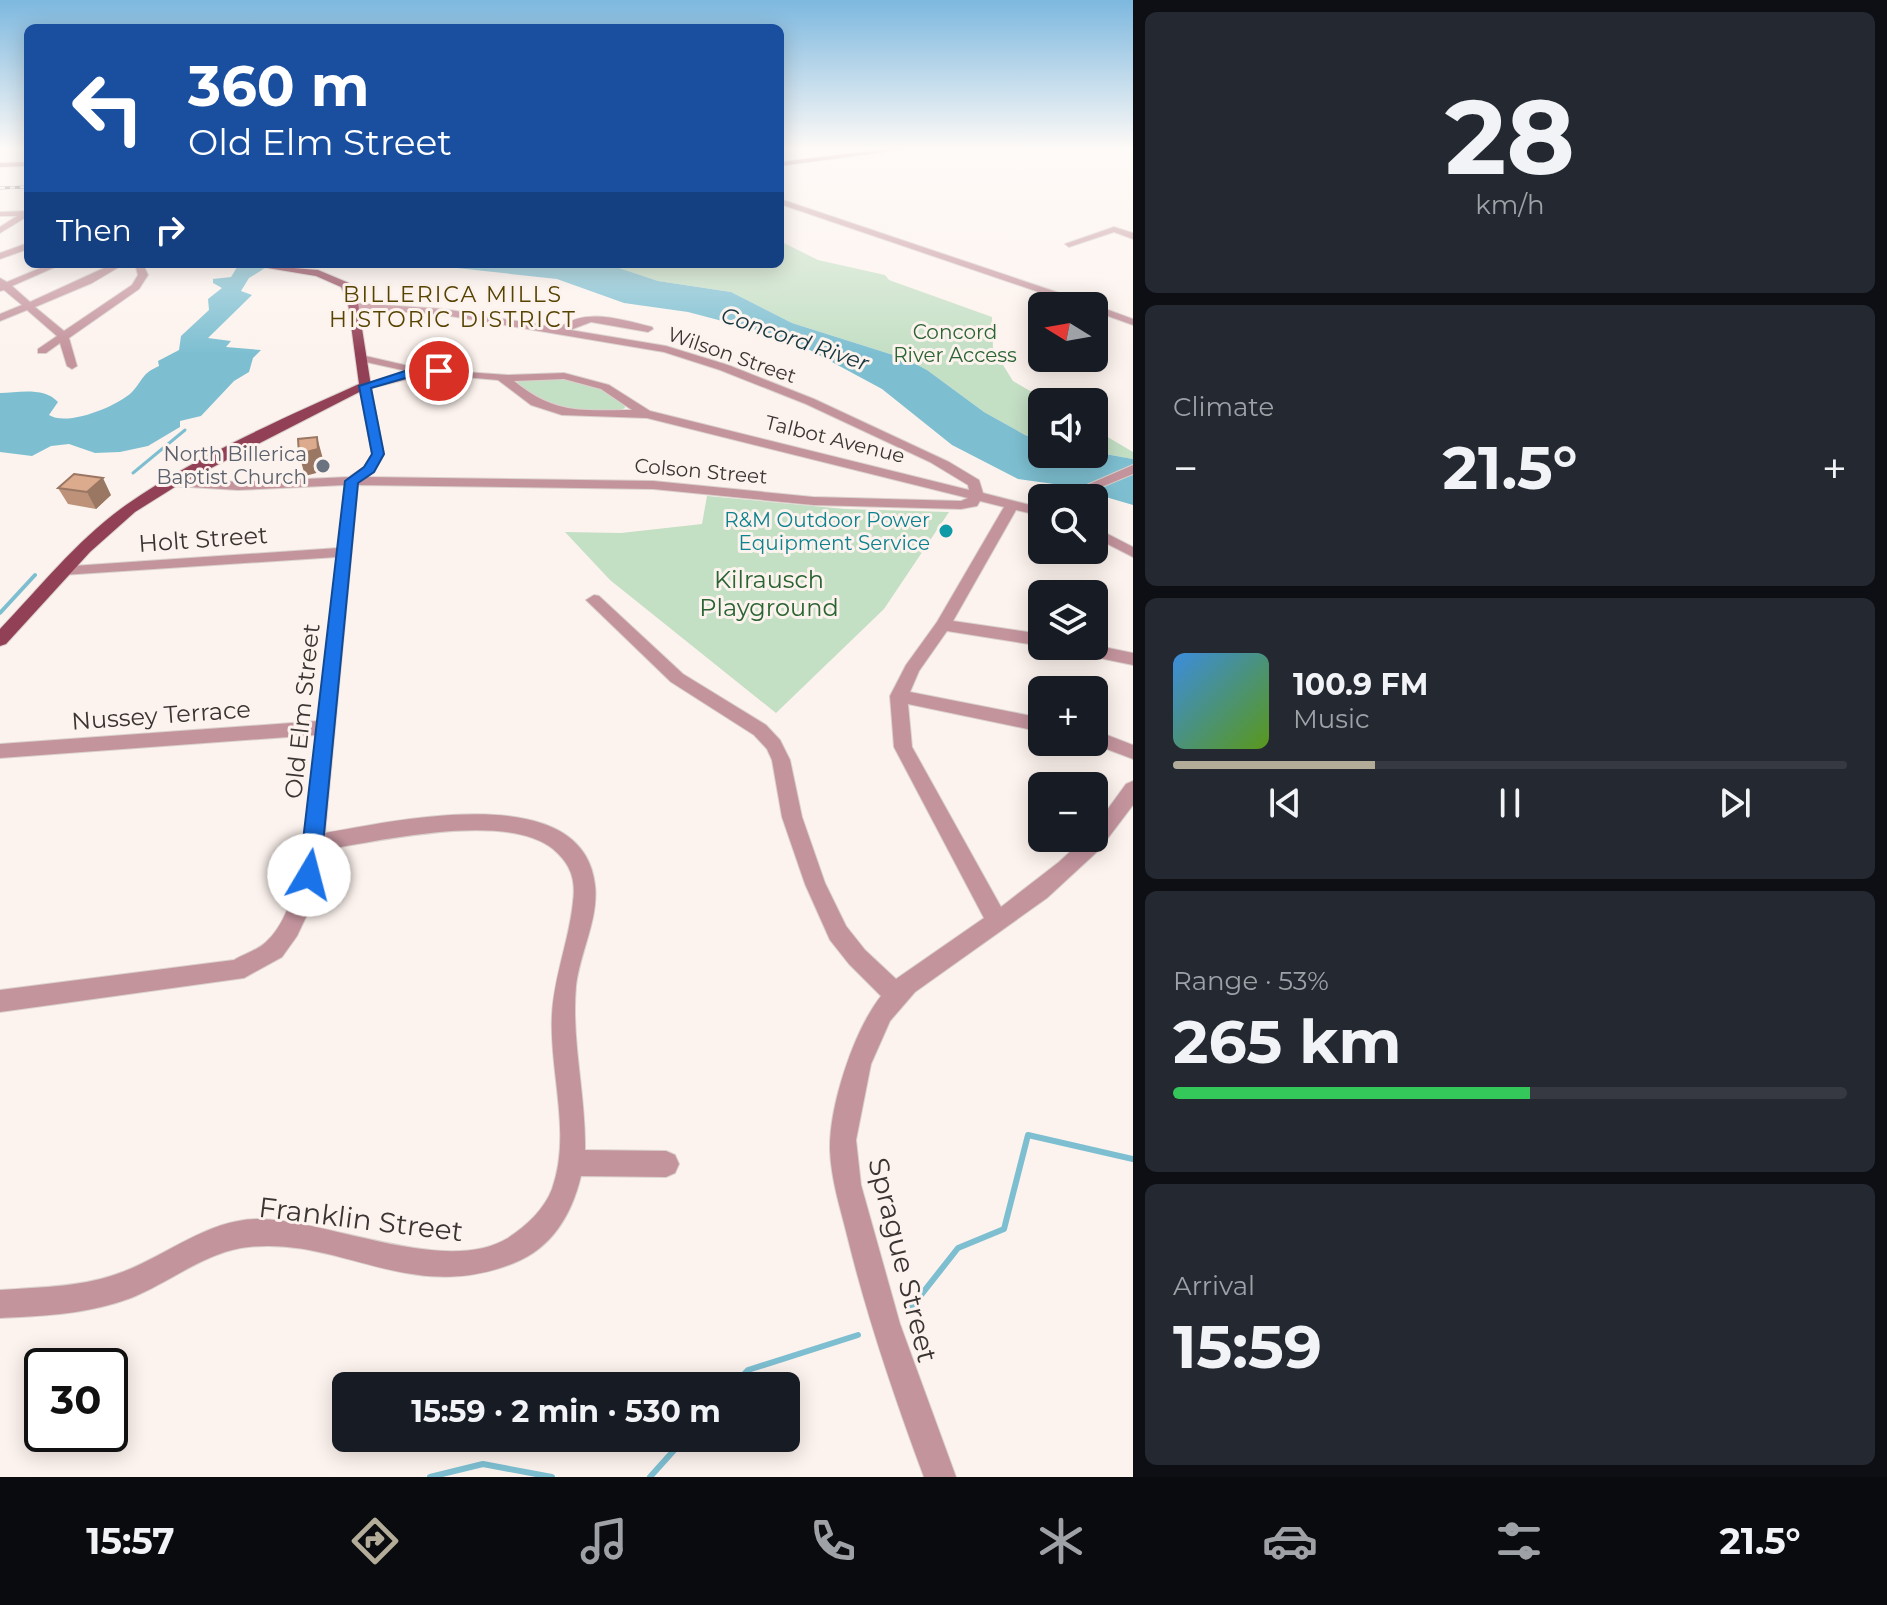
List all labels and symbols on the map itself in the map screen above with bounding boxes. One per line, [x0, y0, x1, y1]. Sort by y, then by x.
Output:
district label: BILLERICA MILLS HISTORIC DISTRICT [329, 281, 577, 333]
north arrow [1028, 292, 1108, 372]
water label: Concord River [717, 301, 874, 377]
park label: Concord River Access [893, 320, 1017, 367]
street label: Wilson Street [665, 322, 799, 388]
pin [405, 337, 473, 405]
street label: Talbot Avenue [763, 410, 907, 468]
place label: North Billerica Baptist Church [156, 442, 307, 489]
street label: Colson Street [634, 453, 768, 489]
marker: North Billerica Baptist Church [314, 457, 332, 475]
place label: R&M Outdoor Power Equipment Service [724, 508, 930, 555]
street label: Holt Street [137, 520, 269, 558]
marker: R&M Outdoor Power Equipment Service [937, 522, 955, 540]
park label: Kilrausch Playground [699, 565, 839, 622]
street label: Old Elm Street [278, 622, 326, 800]
street label: Nussey Terrace [70, 694, 252, 736]
position arrow [267, 833, 351, 917]
street label: Sprague Street [861, 1154, 945, 1366]
street label: Franklin Street [257, 1190, 465, 1248]
speed limit sign: 30 [24, 1348, 128, 1452]

